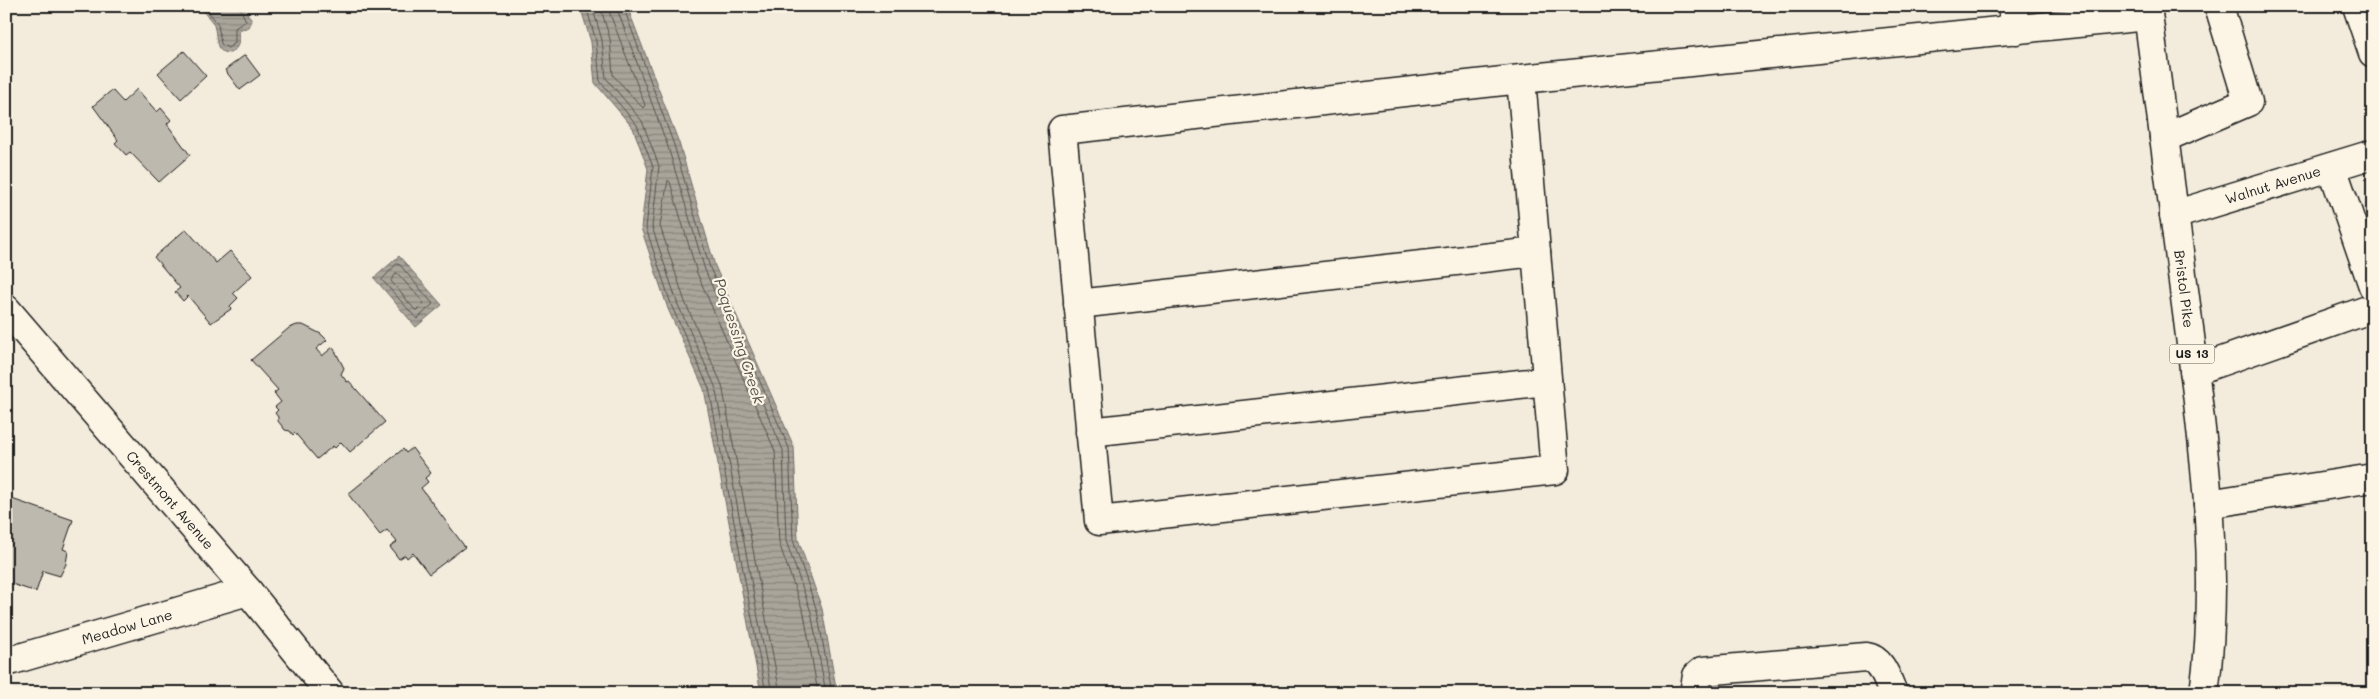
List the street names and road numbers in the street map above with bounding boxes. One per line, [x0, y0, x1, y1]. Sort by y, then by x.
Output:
street label: Walnut Avenue [2223, 161, 2323, 208]
street label: Bristol Pike [2170, 249, 2199, 329]
road number: US 13 [2170, 344, 2214, 364]
street label: Crestmont Avenue [122, 446, 219, 553]
street label: Meadow Lane [79, 604, 174, 649]

